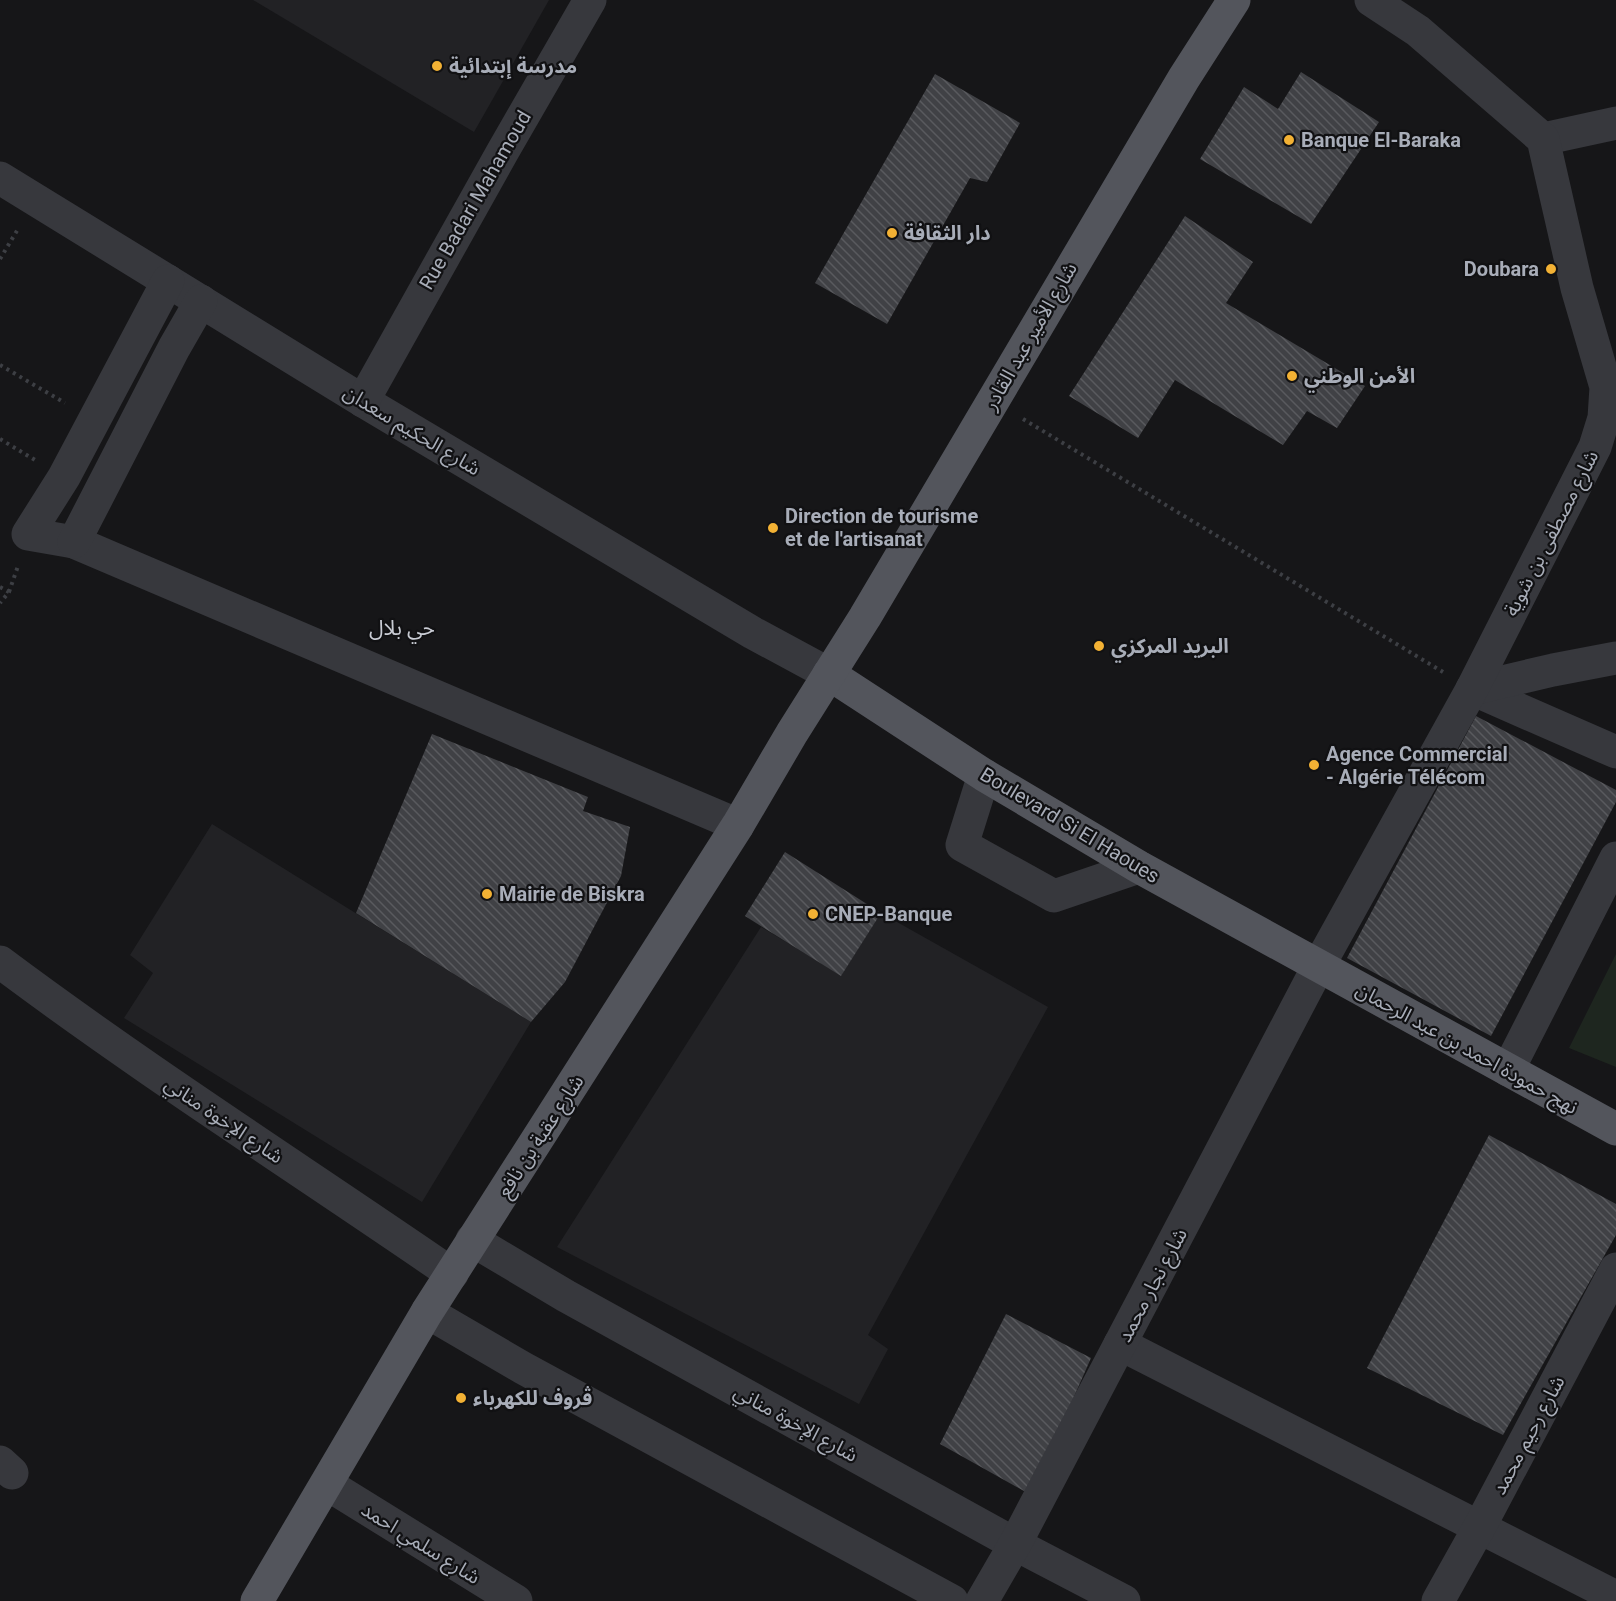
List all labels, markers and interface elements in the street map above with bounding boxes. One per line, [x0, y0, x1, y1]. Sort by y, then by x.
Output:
place label: مدرسة إبتدائية [449, 54, 577, 80]
marker: مدرسة إبتدائية [430, 59, 444, 73]
street label: Rue Badari Mahamoud [414, 106, 536, 294]
place label: Banque El-Baraka [1301, 128, 1461, 152]
marker: Banque El-Baraka [1282, 133, 1296, 147]
place label: دار الثقافة [904, 221, 991, 245]
marker: دار الثقافة [885, 226, 899, 240]
place label: Doubara [1464, 257, 1539, 281]
street label: شارع الأمير عبد القادر [978, 258, 1085, 416]
marker: Doubara [1544, 262, 1558, 276]
place label: الأمن الوطني [1304, 364, 1415, 393]
marker: الأمن الوطني [1285, 369, 1299, 383]
street label: شارع الحكيم سعدان [338, 380, 485, 483]
street label: شارع مصطفى بن شوية [1499, 446, 1606, 621]
place label: Direction de tourisme et de l'artisanat [785, 504, 978, 551]
marker: Direction de tourisme et de l'artisanat [766, 521, 780, 535]
district label: حي بلال [369, 616, 435, 644]
place label: البريد المركزي [1111, 634, 1229, 663]
marker: البريد المركزي [1092, 639, 1106, 653]
place label: Agence Commercial - Algérie Télécom [1326, 742, 1508, 789]
marker: Agence Commercial - Algérie Télécom [1307, 758, 1321, 772]
street label: Boulevard Si El Haoues [976, 762, 1164, 888]
place label: Mairie de Biskra [499, 882, 645, 906]
marker: Mairie de Biskra [480, 887, 494, 901]
place label: CNEP-Banque [825, 902, 952, 926]
marker: CNEP-Banque [806, 907, 820, 921]
street label: نهج حمودة احمد بن عبد الرحمان [1350, 977, 1582, 1122]
street label: شارع عقبة بن نافع [491, 1070, 591, 1203]
street label: شارع الإخوة مناني [158, 1071, 288, 1172]
street label: شارع نجار محمد [1112, 1224, 1195, 1348]
street label: شارع رحيم محمد [1487, 1371, 1572, 1500]
street label: شارع الإخوة مناني [728, 1379, 862, 1470]
place label: ڤروف للكهرباء [473, 1386, 592, 1410]
marker: ڤروف للكهرباء [454, 1391, 468, 1405]
street label: شارع سلمي احمد [355, 1497, 485, 1592]

